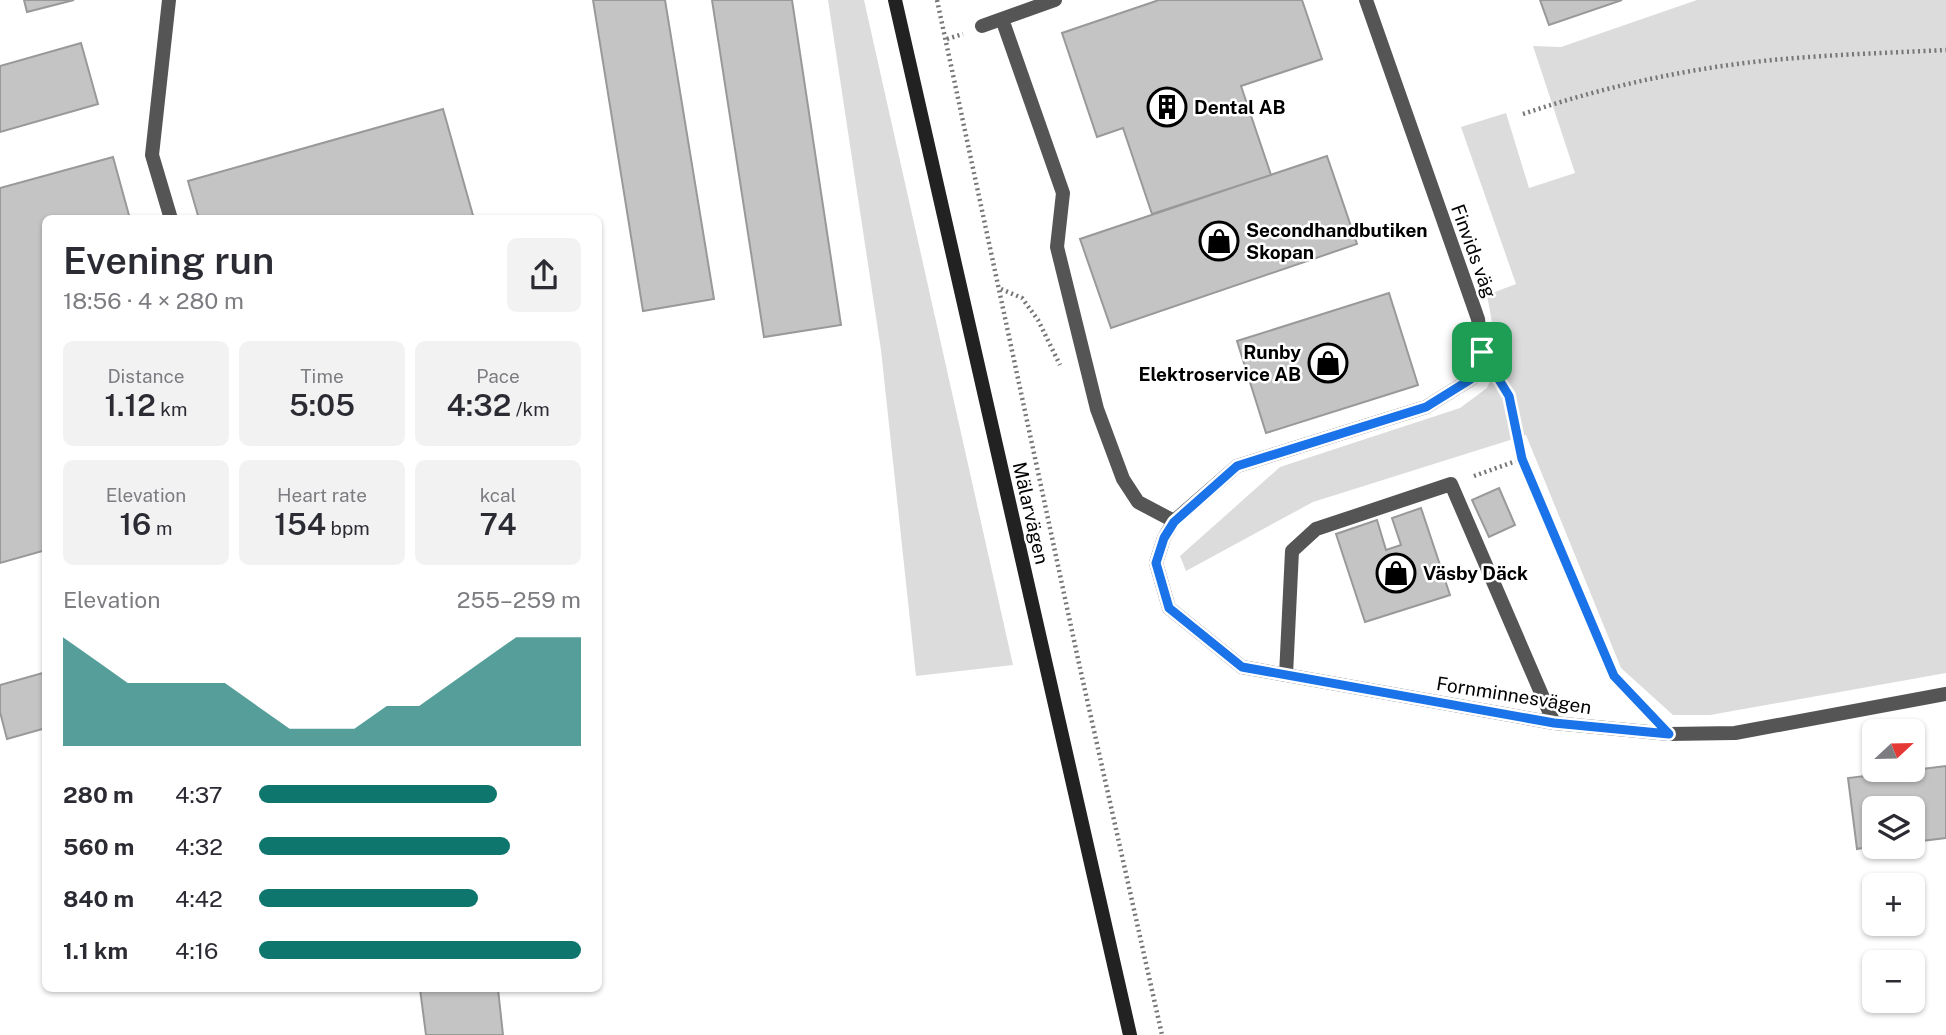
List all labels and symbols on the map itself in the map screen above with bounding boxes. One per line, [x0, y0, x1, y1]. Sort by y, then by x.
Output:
building icon: Dental AB [1146, 86, 1188, 128]
place label: Dental AB [1194, 96, 1286, 118]
street label: Finvids väg [1447, 201, 1501, 301]
place label: Secondhandbutiken Skopan [1246, 219, 1428, 263]
shop icon: Secondhandbutiken Skopan [1198, 220, 1240, 262]
pin [1452, 322, 1512, 382]
place label: Runby Elektroservice AB [1138, 341, 1301, 385]
shop icon: Runby Elektroservice AB [1307, 342, 1349, 384]
street label: Mälarvägen [1009, 460, 1053, 566]
shop icon: Väsby Däck [1375, 552, 1417, 594]
place label: Väsby Däck [1423, 562, 1528, 584]
street label: Fornminnesvägen [1435, 672, 1593, 718]
north arrow [1862, 719, 1925, 782]

